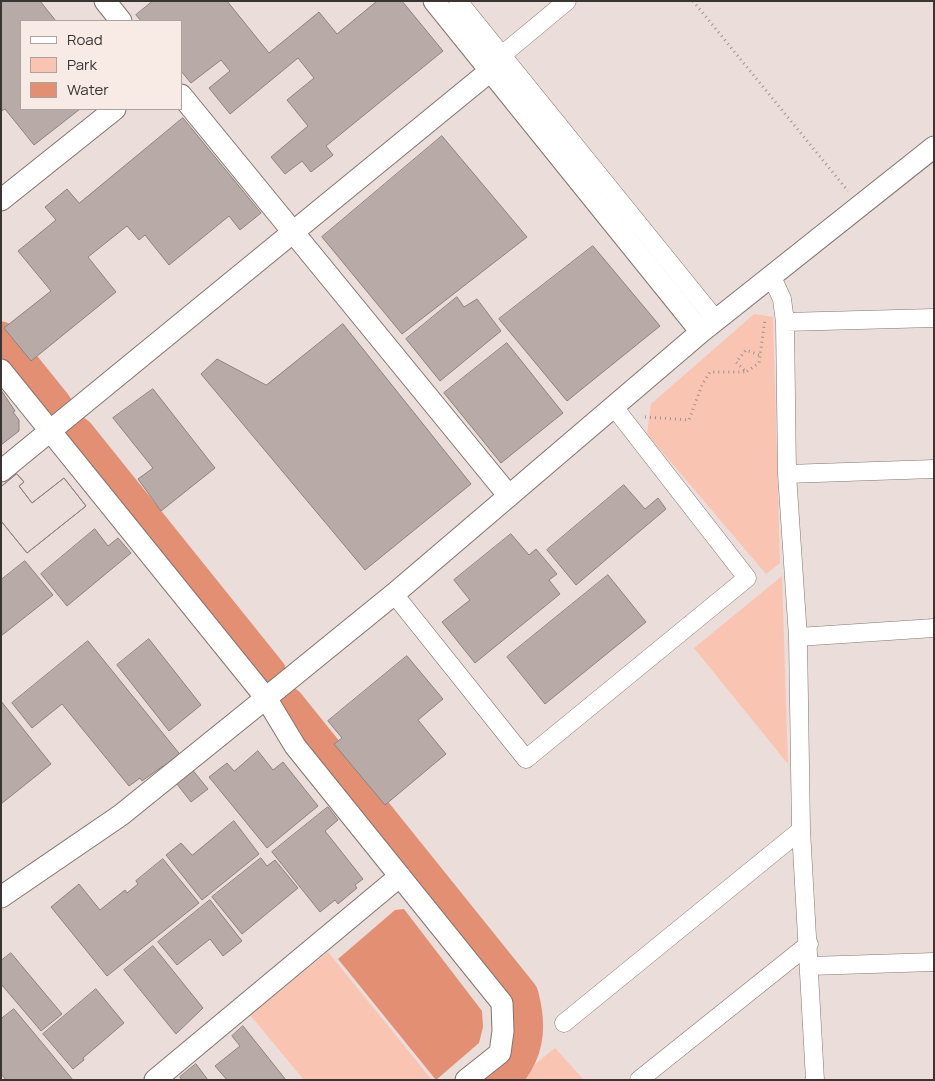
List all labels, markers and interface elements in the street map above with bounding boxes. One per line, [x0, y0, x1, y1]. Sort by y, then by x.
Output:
legend [20, 20, 182, 110]
text: Road [67, 29, 103, 50]
text: Park [67, 54, 97, 75]
text: Water [67, 79, 109, 100]

